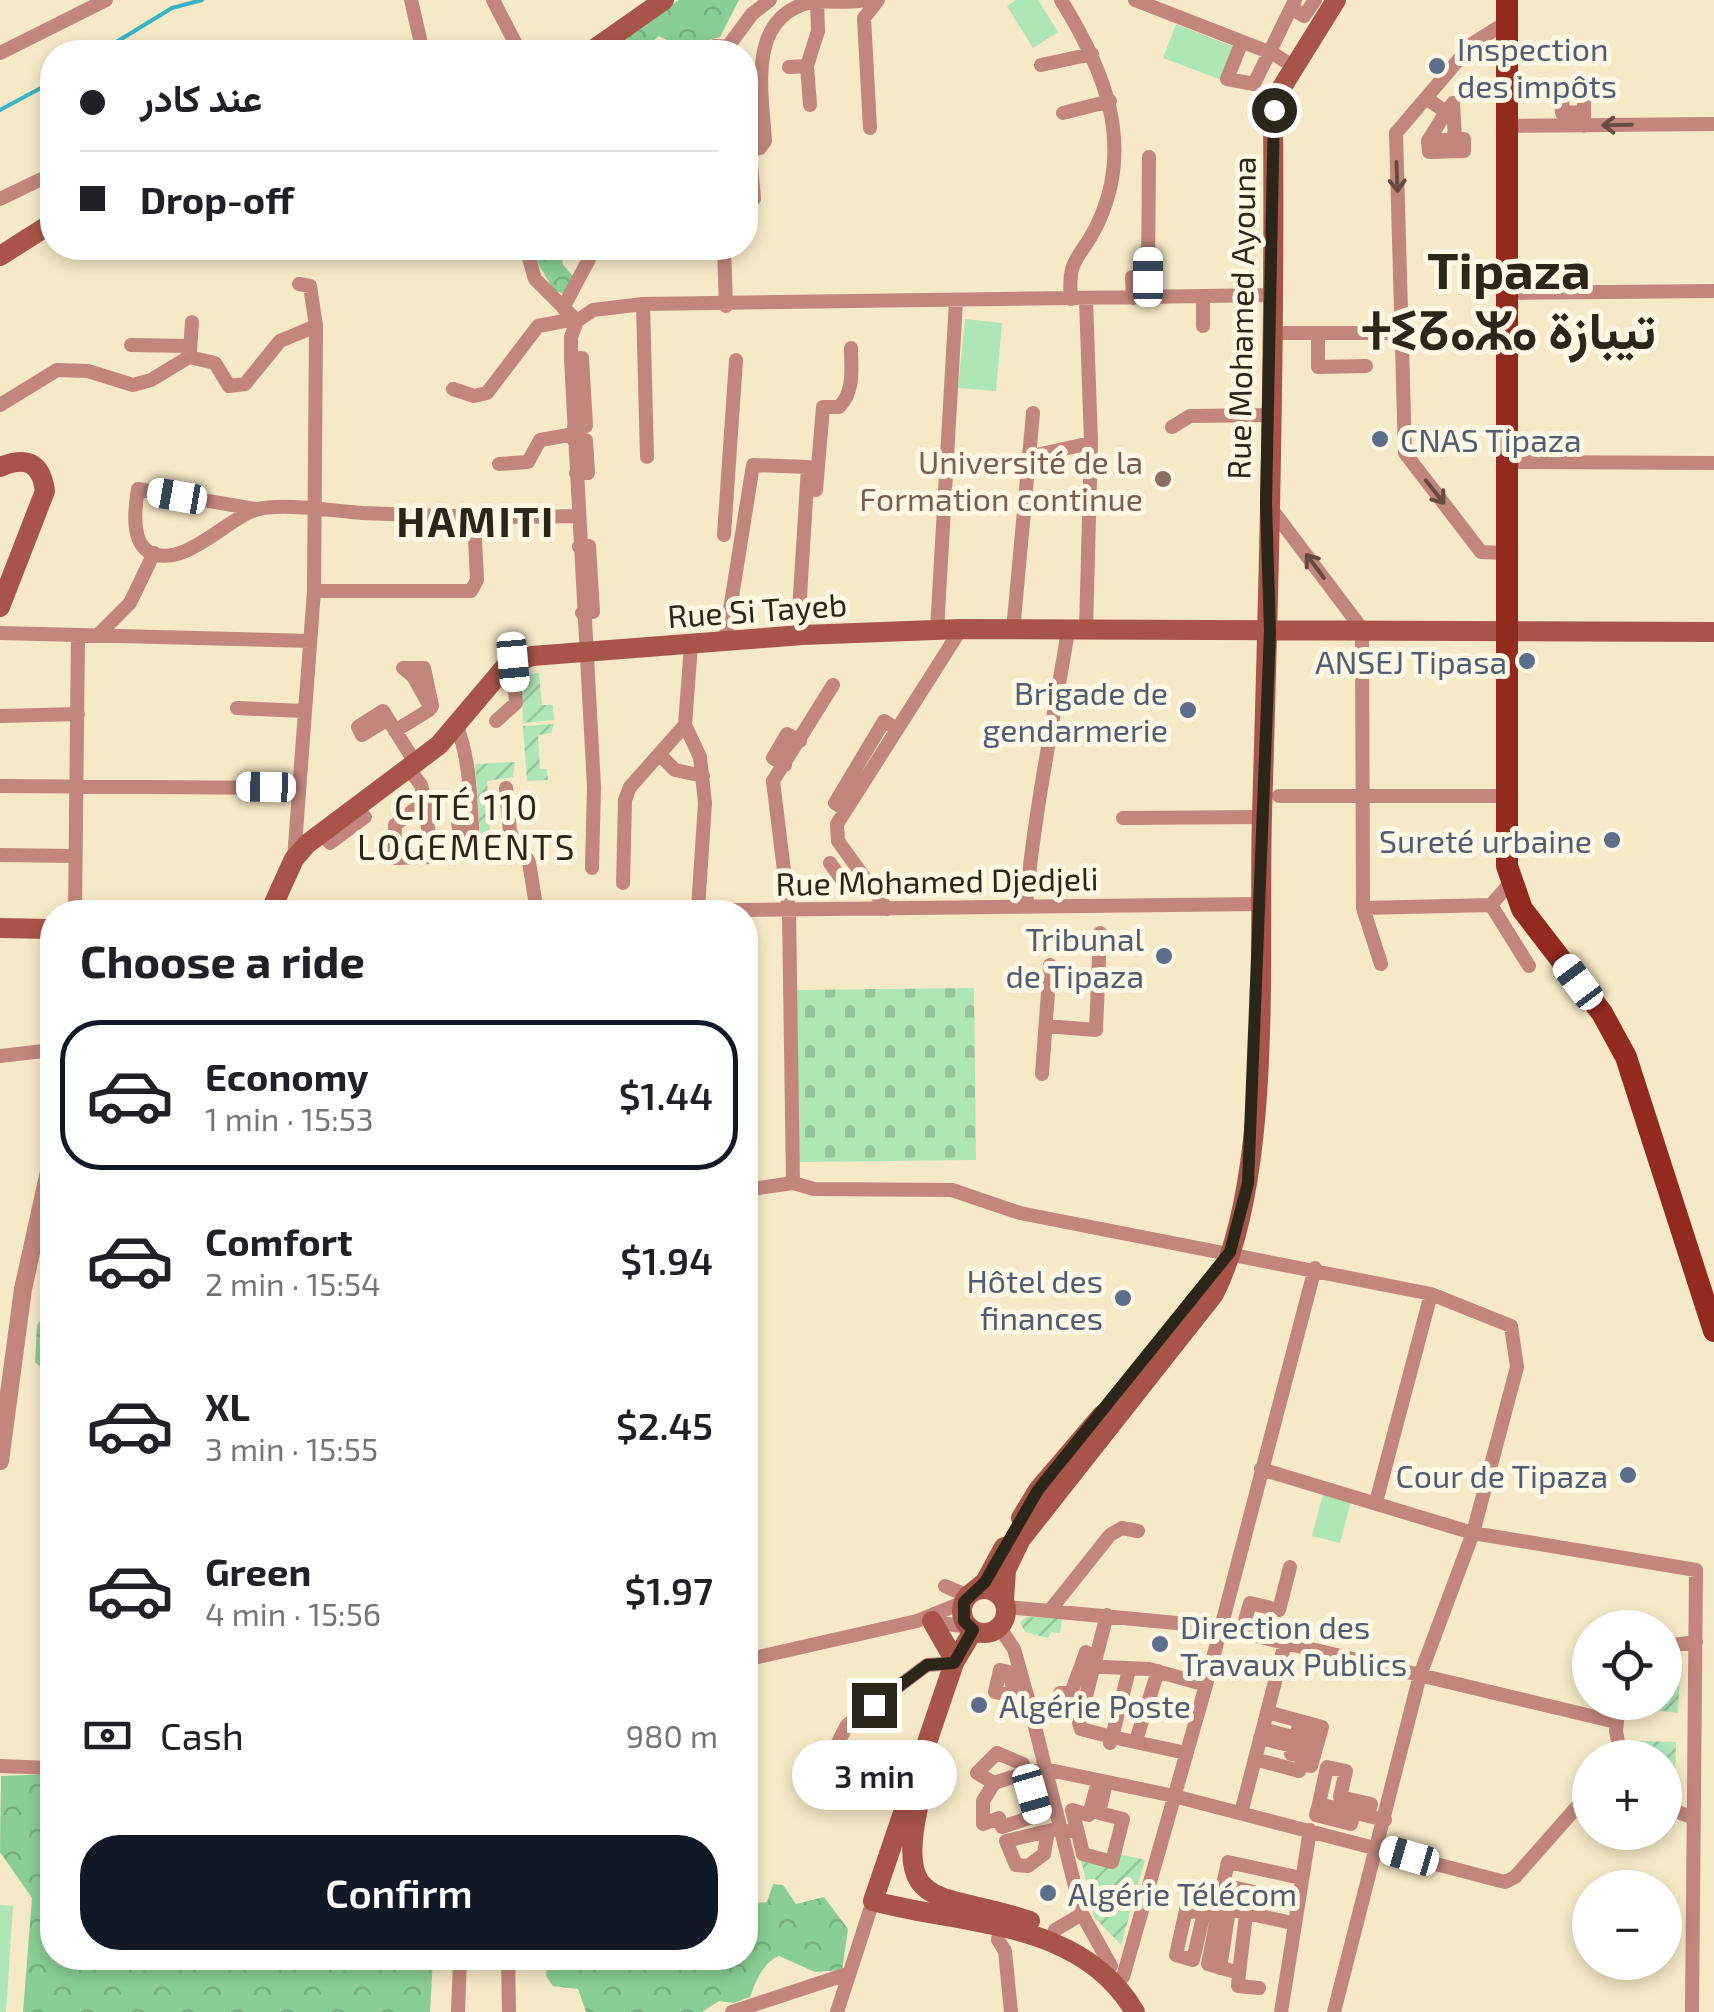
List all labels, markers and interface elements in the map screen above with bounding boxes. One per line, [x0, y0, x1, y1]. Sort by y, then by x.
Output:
place label: Inspection des impôts [1457, 29, 1617, 104]
marker: Inspection des impôts [1426, 55, 1448, 77]
text: عند كادر [140, 74, 262, 120]
route start [1252, 88, 1297, 133]
one-way arrow [1601, 116, 1634, 134]
street label: Rue Mohamed Ayouna [1218, 156, 1262, 480]
one-way arrow [1388, 160, 1407, 192]
text: Drop-off [140, 176, 294, 222]
district label: Tipaza ⵜⵉⵒⴰⵣⴰ تيبازة [1362, 237, 1656, 363]
car [1133, 247, 1163, 307]
place label: CNAS Tipaza [1400, 420, 1582, 458]
marker: CNAS Tipaza [1369, 428, 1391, 450]
place label: Université de la Formation continue [859, 442, 1143, 517]
marker: Université de la Formation continue [1152, 468, 1174, 490]
car [145, 476, 209, 516]
one-way arrow [1424, 478, 1445, 505]
district label: HAMITI [396, 495, 556, 545]
one-way arrow [1304, 553, 1325, 580]
street label: Rue Si Tayeb [666, 584, 848, 634]
car [495, 631, 531, 693]
place label: ANSEJ Tipasa [1315, 642, 1507, 680]
marker: ANSEJ Tipasa [1516, 650, 1538, 672]
place label: Brigade de gendarmerie [983, 673, 1168, 748]
marker: Brigade de gendarmerie [1177, 699, 1199, 721]
car [236, 771, 296, 803]
district label: CITÉ 110 LOGEMENTS [357, 785, 577, 867]
place label: Sureté urbaine [1379, 821, 1592, 859]
marker: Sureté urbaine [1601, 829, 1623, 851]
street label: Rue Mohamed Djedjeli [775, 858, 1099, 903]
place label: Tribunal de Tipaza [1006, 919, 1144, 994]
text: Choose a ride [80, 933, 365, 987]
marker: Tribunal de Tipaza [1153, 945, 1175, 967]
car [1548, 949, 1608, 1015]
icon: car [85, 1050, 175, 1140]
text: Economy [205, 1053, 369, 1099]
text: $1.44 [619, 1072, 713, 1118]
text: 1 min · 15:53 [205, 1099, 374, 1137]
icon: car [85, 1215, 175, 1305]
text: Comfort [205, 1218, 353, 1264]
text: $1.94 [620, 1237, 713, 1283]
place label: Hôtel des finances [966, 1261, 1103, 1336]
text: 2 min · 15:54 [205, 1264, 381, 1302]
marker: Hôtel des finances [1112, 1287, 1134, 1309]
icon: car [85, 1380, 175, 1470]
text: XL [205, 1383, 250, 1429]
text: $2.45 [616, 1402, 713, 1448]
text: 3 min · 15:55 [205, 1429, 378, 1467]
place label: Cour de Tipaza [1396, 1456, 1608, 1494]
marker: Cour de Tipaza [1617, 1464, 1639, 1486]
icon: car [85, 1545, 175, 1635]
text: Green [205, 1548, 311, 1594]
text: $1.97 [624, 1567, 713, 1613]
text: 4 min · 15:56 [205, 1594, 381, 1632]
place label: Direction des Travaux Publics [1180, 1607, 1407, 1682]
map controls [1572, 1610, 1682, 1980]
button: locate [1572, 1610, 1682, 1720]
marker: Direction des Travaux Publics [1149, 1633, 1171, 1655]
route end [852, 1683, 897, 1728]
place label: Algérie Poste [999, 1686, 1191, 1724]
marker: Algérie Poste [968, 1694, 990, 1716]
icon: cash [80, 1708, 135, 1763]
text: Cash [160, 1712, 244, 1758]
text: 980 m [626, 1716, 718, 1754]
callout: 3 min [792, 1740, 956, 1810]
button: + [1572, 1740, 1682, 1850]
text: 3 min [834, 1756, 915, 1794]
car [1009, 1761, 1055, 1827]
car [1376, 1833, 1442, 1879]
button: Confirm [80, 1835, 718, 1950]
button: − [1572, 1870, 1682, 1980]
place label: Algérie Télécom [1068, 1874, 1297, 1912]
marker: Algérie Télécom [1037, 1882, 1059, 1904]

